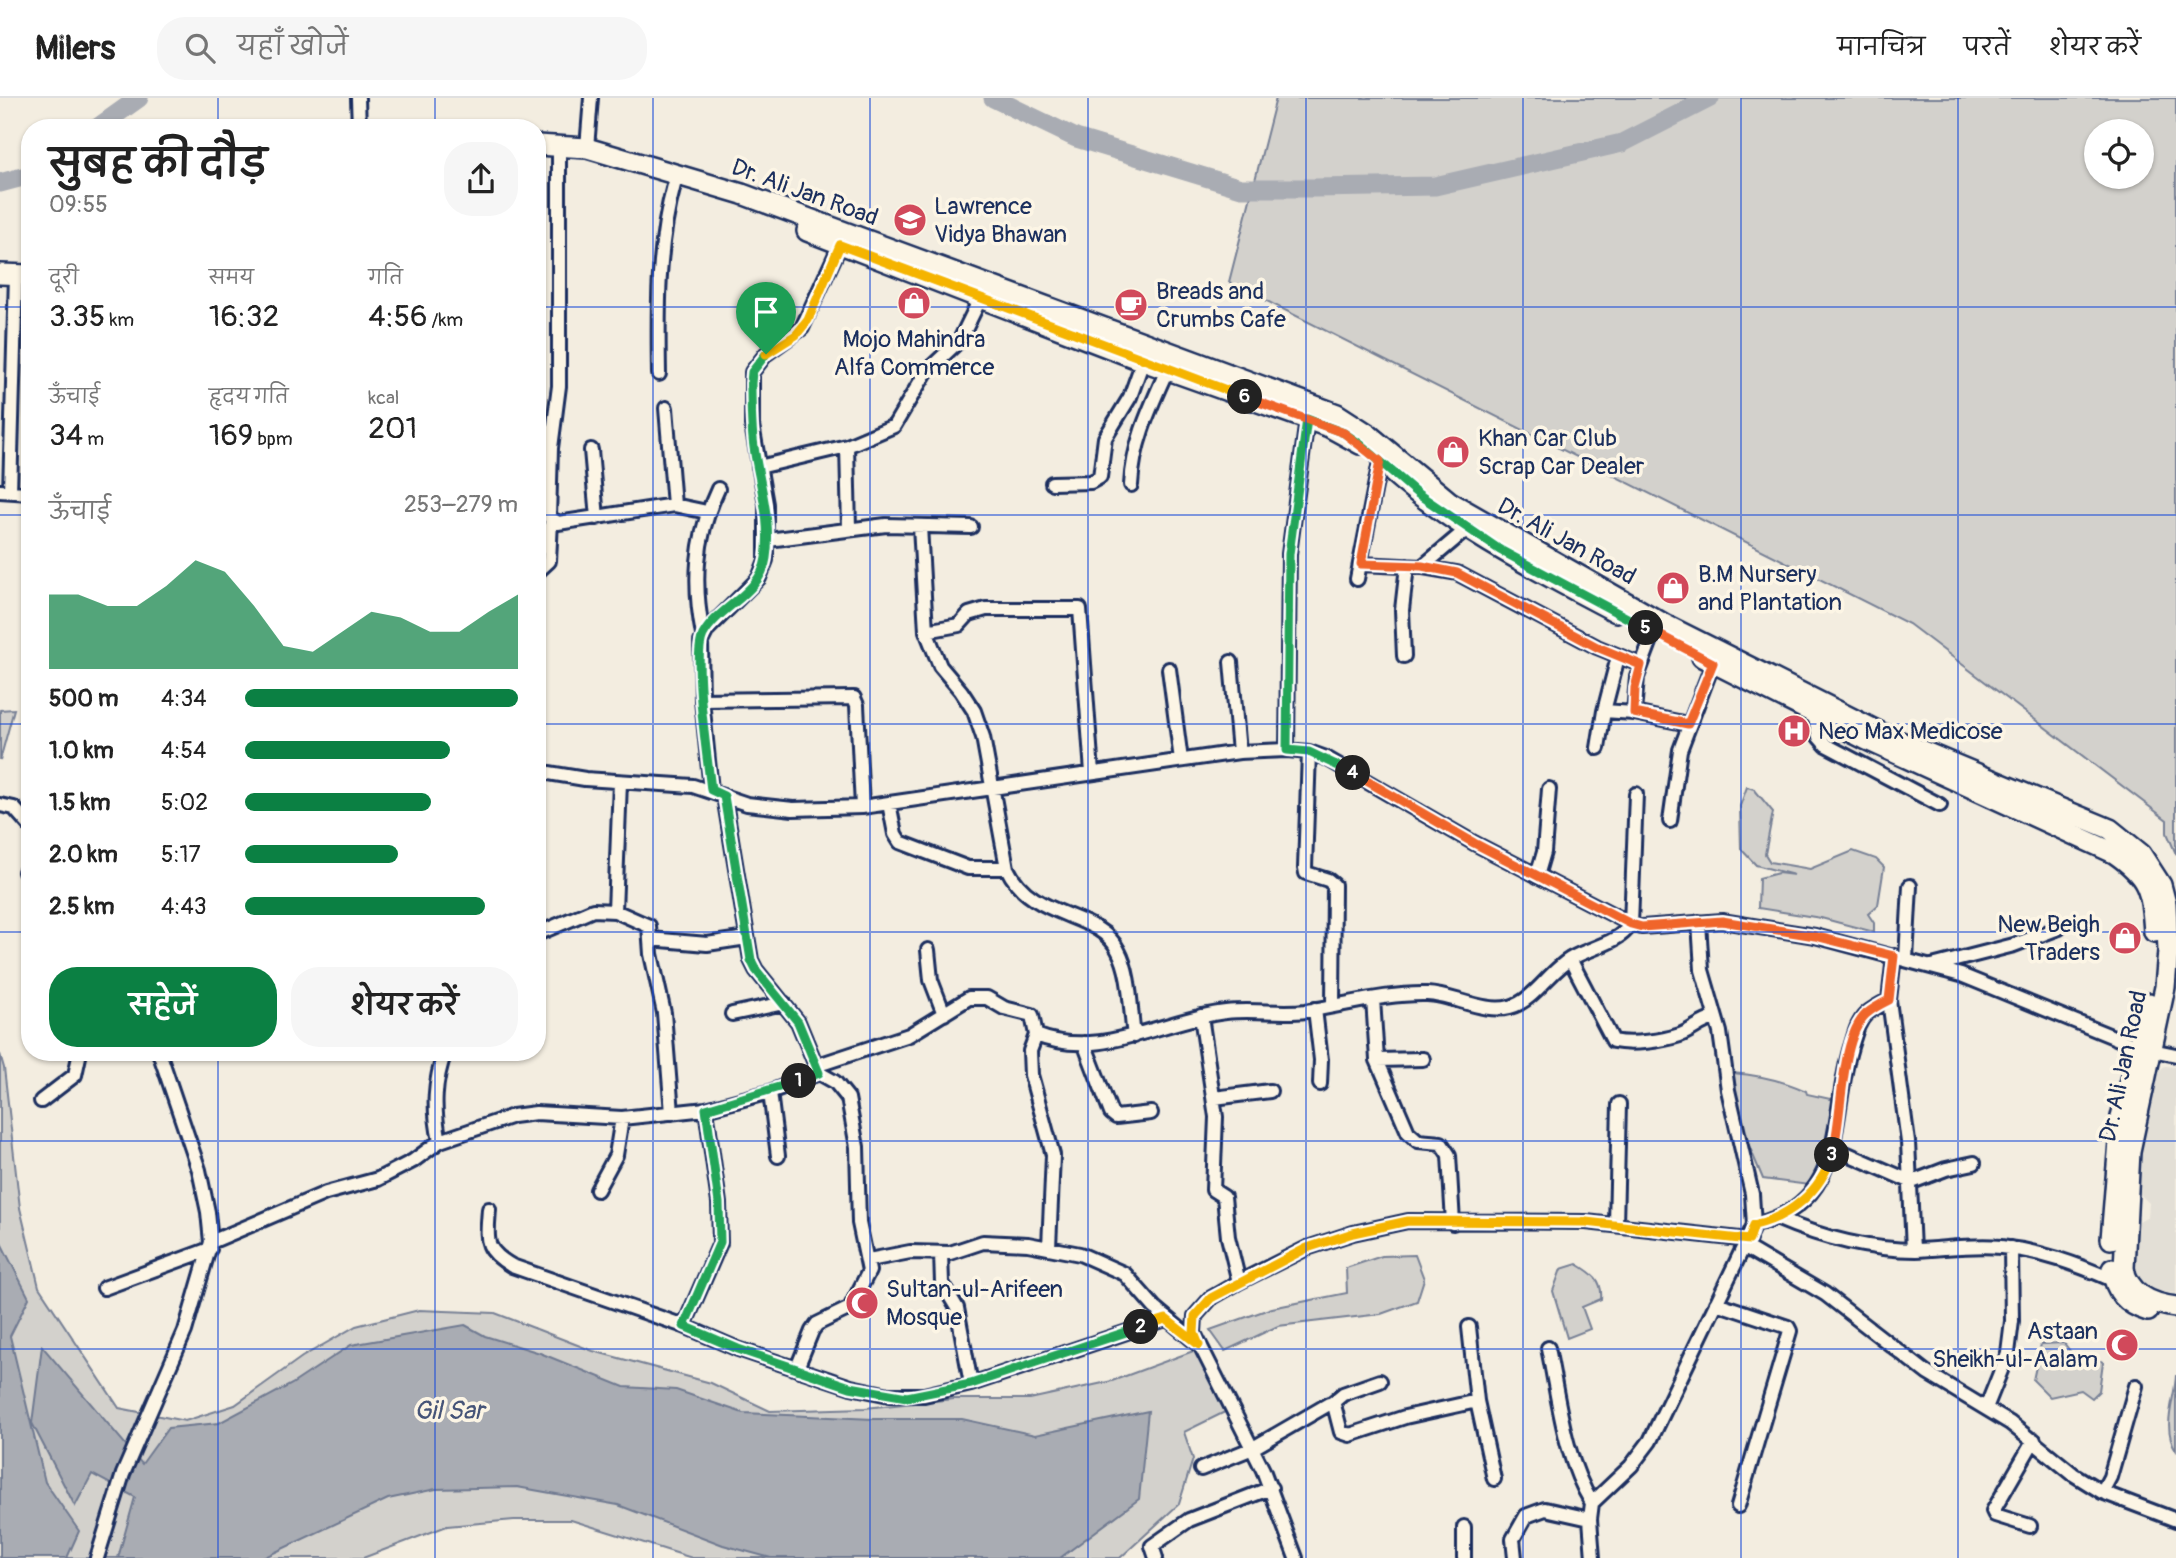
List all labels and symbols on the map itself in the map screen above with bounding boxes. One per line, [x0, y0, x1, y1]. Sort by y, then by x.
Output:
street label: Dr. Ali Jan Road [728, 153, 882, 232]
place label: Lawrence Vidya Bhawan [934, 192, 1067, 249]
school or university icon: Lawrence Vidya Bhawan [891, 201, 929, 239]
place label: Breads and Crumbs Cafe [1156, 277, 1286, 334]
pin [736, 282, 796, 354]
shop icon: Mojo Mahindra Alfa Commerce [895, 284, 933, 322]
cafe icon: Breads and Crumbs Cafe [1112, 286, 1150, 324]
place label: Mojo Mahindra Alfa Commerce [834, 325, 994, 382]
pin: 6 [1228, 380, 1262, 414]
place label: Khan Car Club Scrap Car Dealer [1478, 424, 1645, 481]
shop icon: Khan Car Club Scrap Car Dealer [1434, 433, 1472, 471]
street label: Dr. Ali Jan Road [1492, 491, 1641, 591]
place label: B.M Nursery and Plantation [1698, 560, 1842, 617]
shop icon: B.M Nursery and Plantation [1654, 569, 1692, 607]
pin: 5 [1628, 610, 1664, 646]
hospital icon: Neo Max Medicose [1775, 712, 1813, 750]
place label: Neo Max Medicose [1818, 717, 2003, 746]
pin: 4 [1336, 756, 1370, 790]
place label: New Beigh Traders [1997, 910, 2100, 967]
shop icon: New Beigh Traders [2106, 919, 2144, 957]
street label: Dr. Ali Jan Road [2093, 988, 2154, 1144]
pin: 1 [782, 1063, 816, 1098]
pin: 3 [1814, 1138, 1850, 1172]
place label: Sultan-ul-Arifeen Mosque [886, 1275, 1063, 1332]
mosque icon: Sultan-ul-Arifeen Mosque [843, 1284, 881, 1322]
pin: 2 [1124, 1310, 1158, 1344]
place label: Astaan Sheikh-ul-Aalam [1932, 1317, 2098, 1374]
mosque icon: Astaan Sheikh-ul-Aalam [2103, 1326, 2141, 1364]
water label: Gil Sar [414, 1395, 488, 1427]

